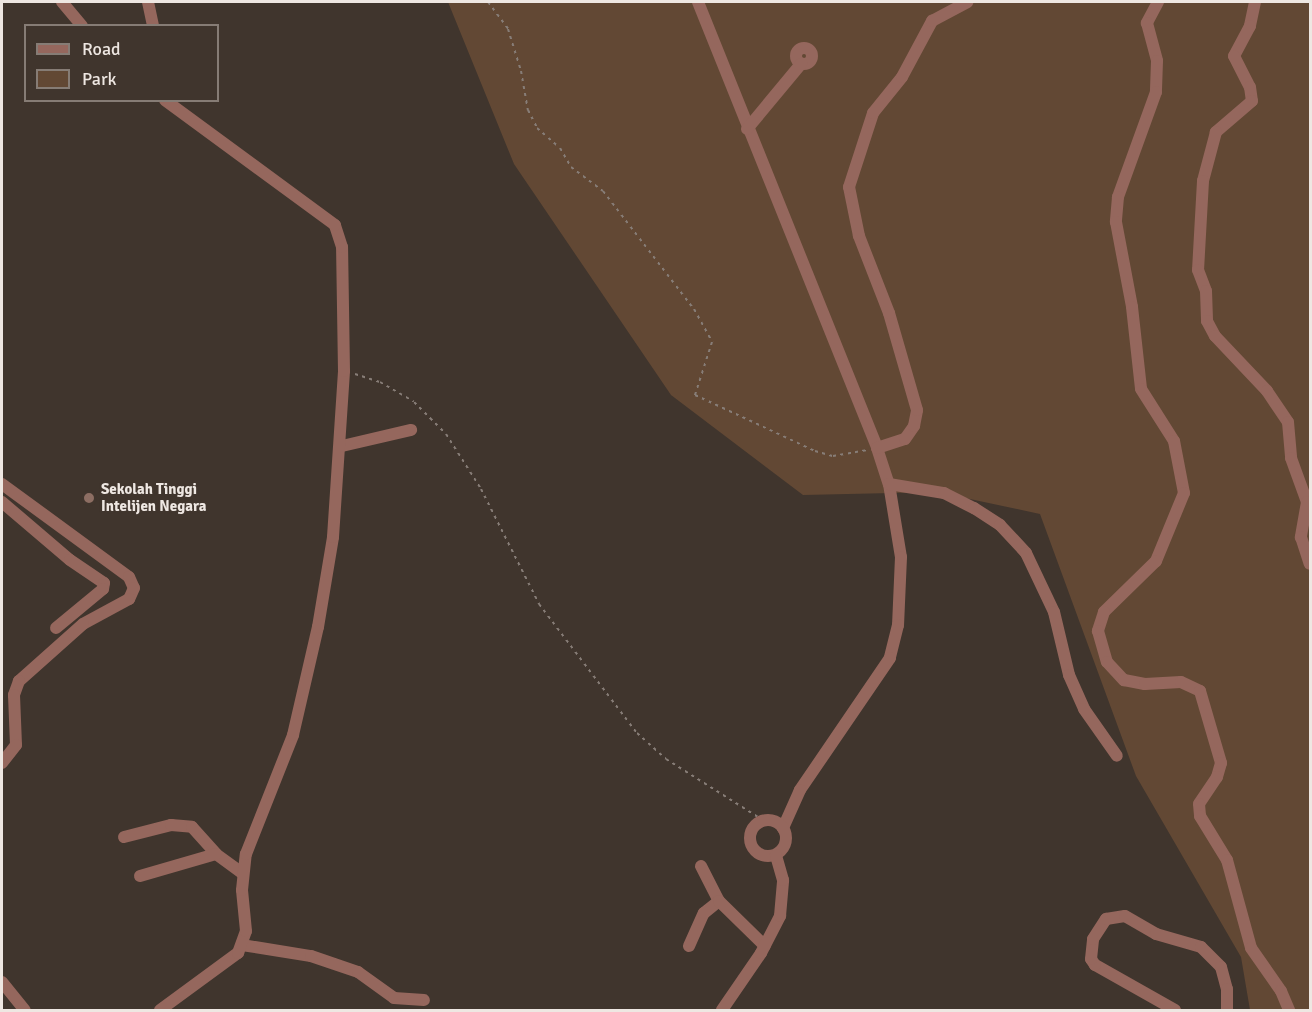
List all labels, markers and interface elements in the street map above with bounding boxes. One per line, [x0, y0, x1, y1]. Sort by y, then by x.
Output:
legend [24, 24, 219, 102]
text: Road [82, 38, 121, 60]
text: Park [82, 68, 117, 90]
place label: Sekolah Tinggi Intelijen Negara [101, 480, 206, 515]
marker: Sekolah Tinggi Intelijen Negara [82, 491, 96, 505]

